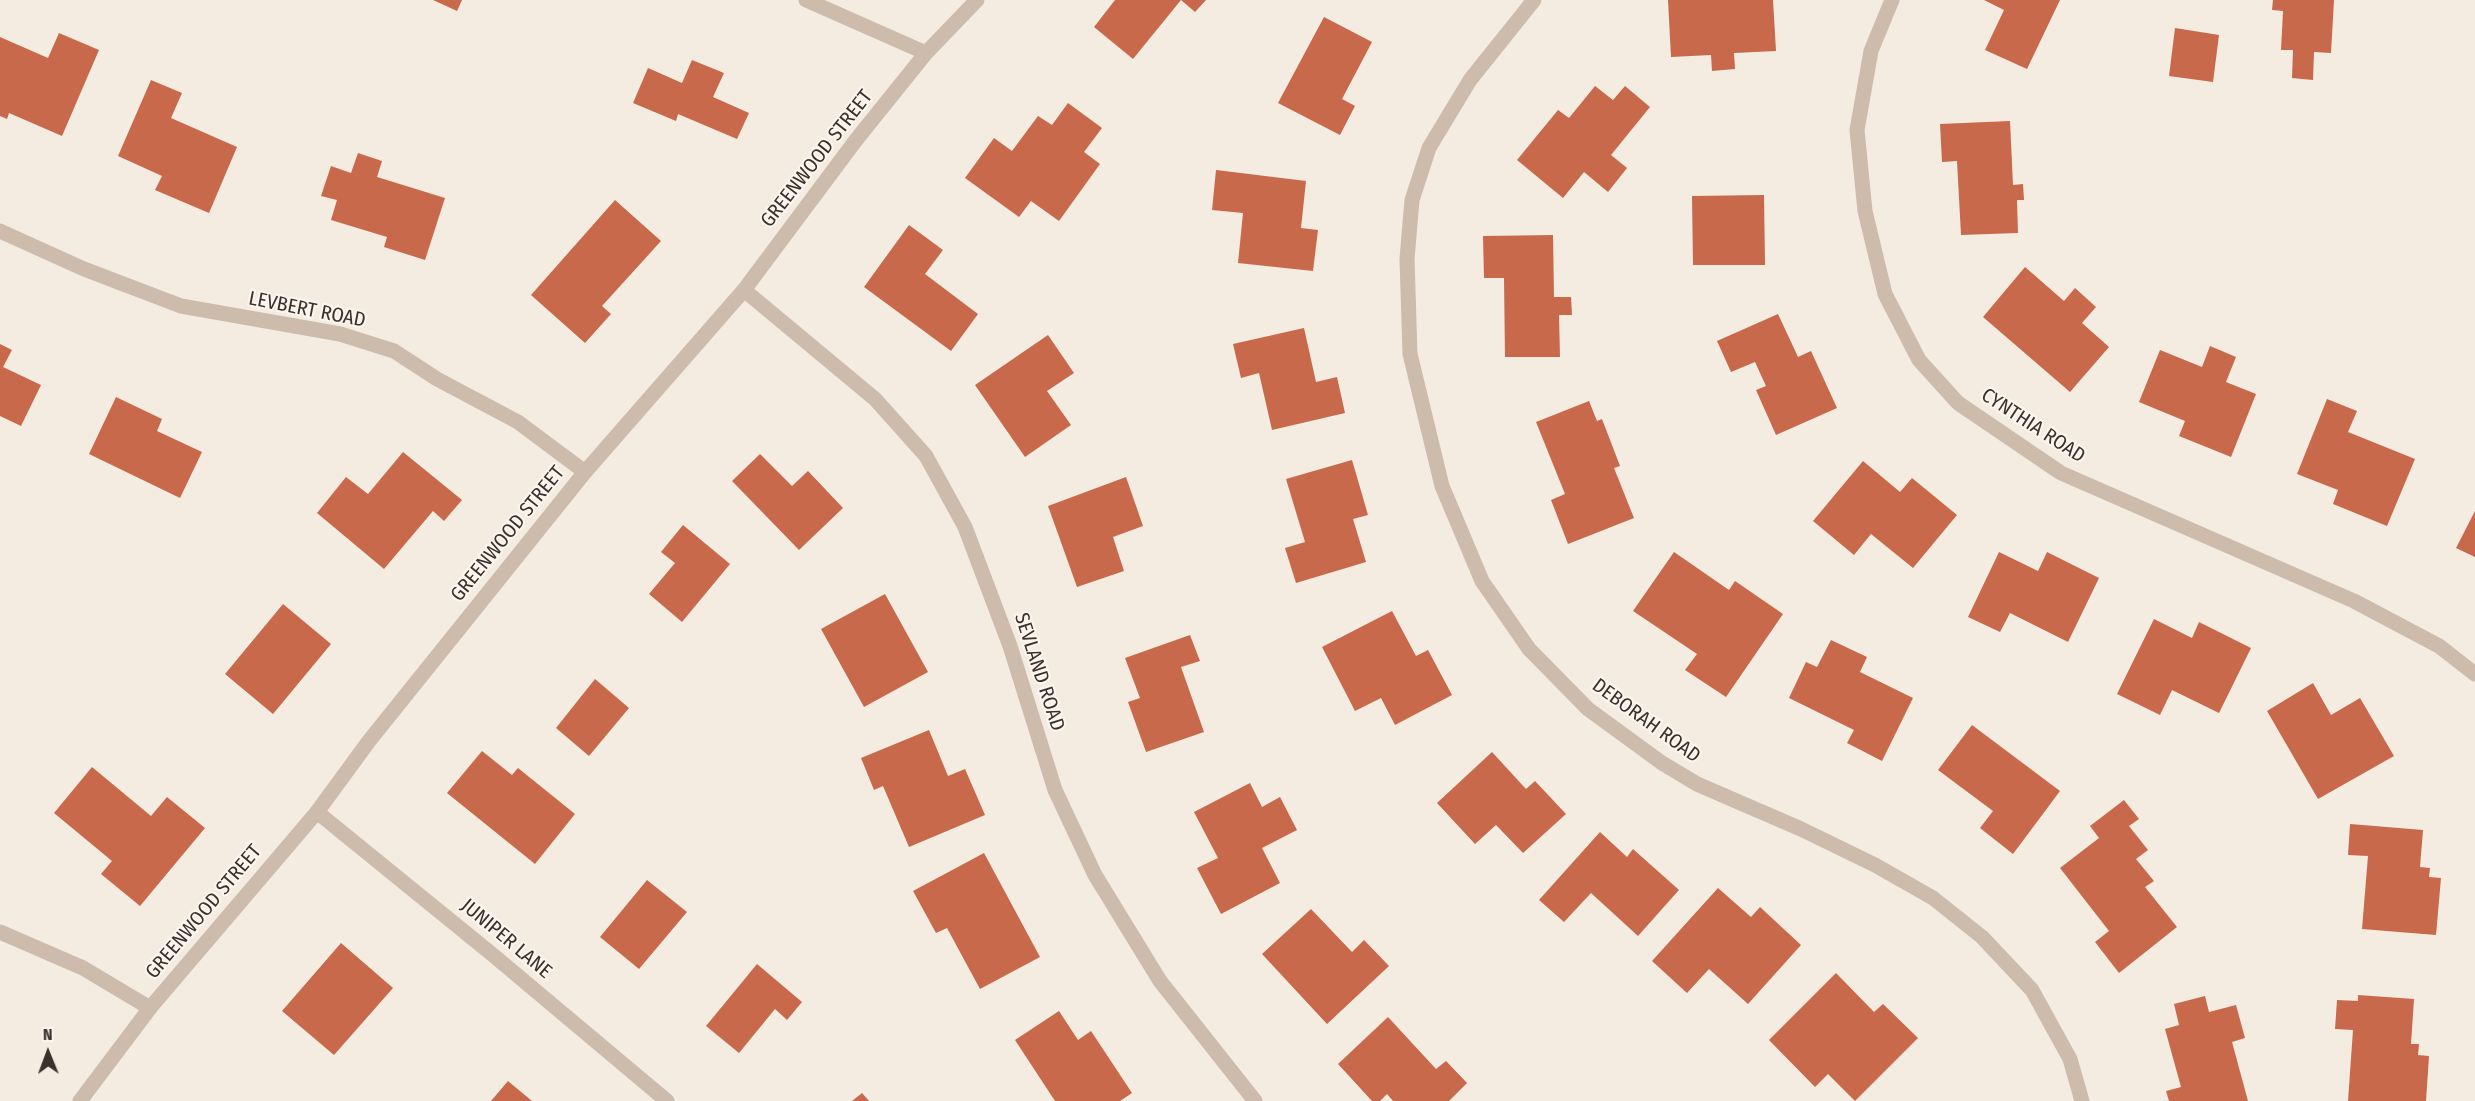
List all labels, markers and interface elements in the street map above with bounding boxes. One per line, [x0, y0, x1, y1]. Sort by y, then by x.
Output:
street label: GREENWOOD STREET [756, 86, 878, 232]
street label: LEVBERT ROAD [247, 287, 367, 333]
street label: CYNTHIA ROAD [1977, 384, 2089, 468]
street label: GREENWOOD STREET [446, 461, 570, 607]
street label: SEVLAND ROAD [1009, 610, 1069, 734]
street label: DEBORAH ROAD [1587, 674, 1705, 768]
street label: GREENWOOD STREET [141, 840, 267, 984]
street label: JUNIPER LANE [456, 894, 556, 984]
north arrow [18, 1023, 78, 1083]
text: N [43, 1025, 53, 1044]

